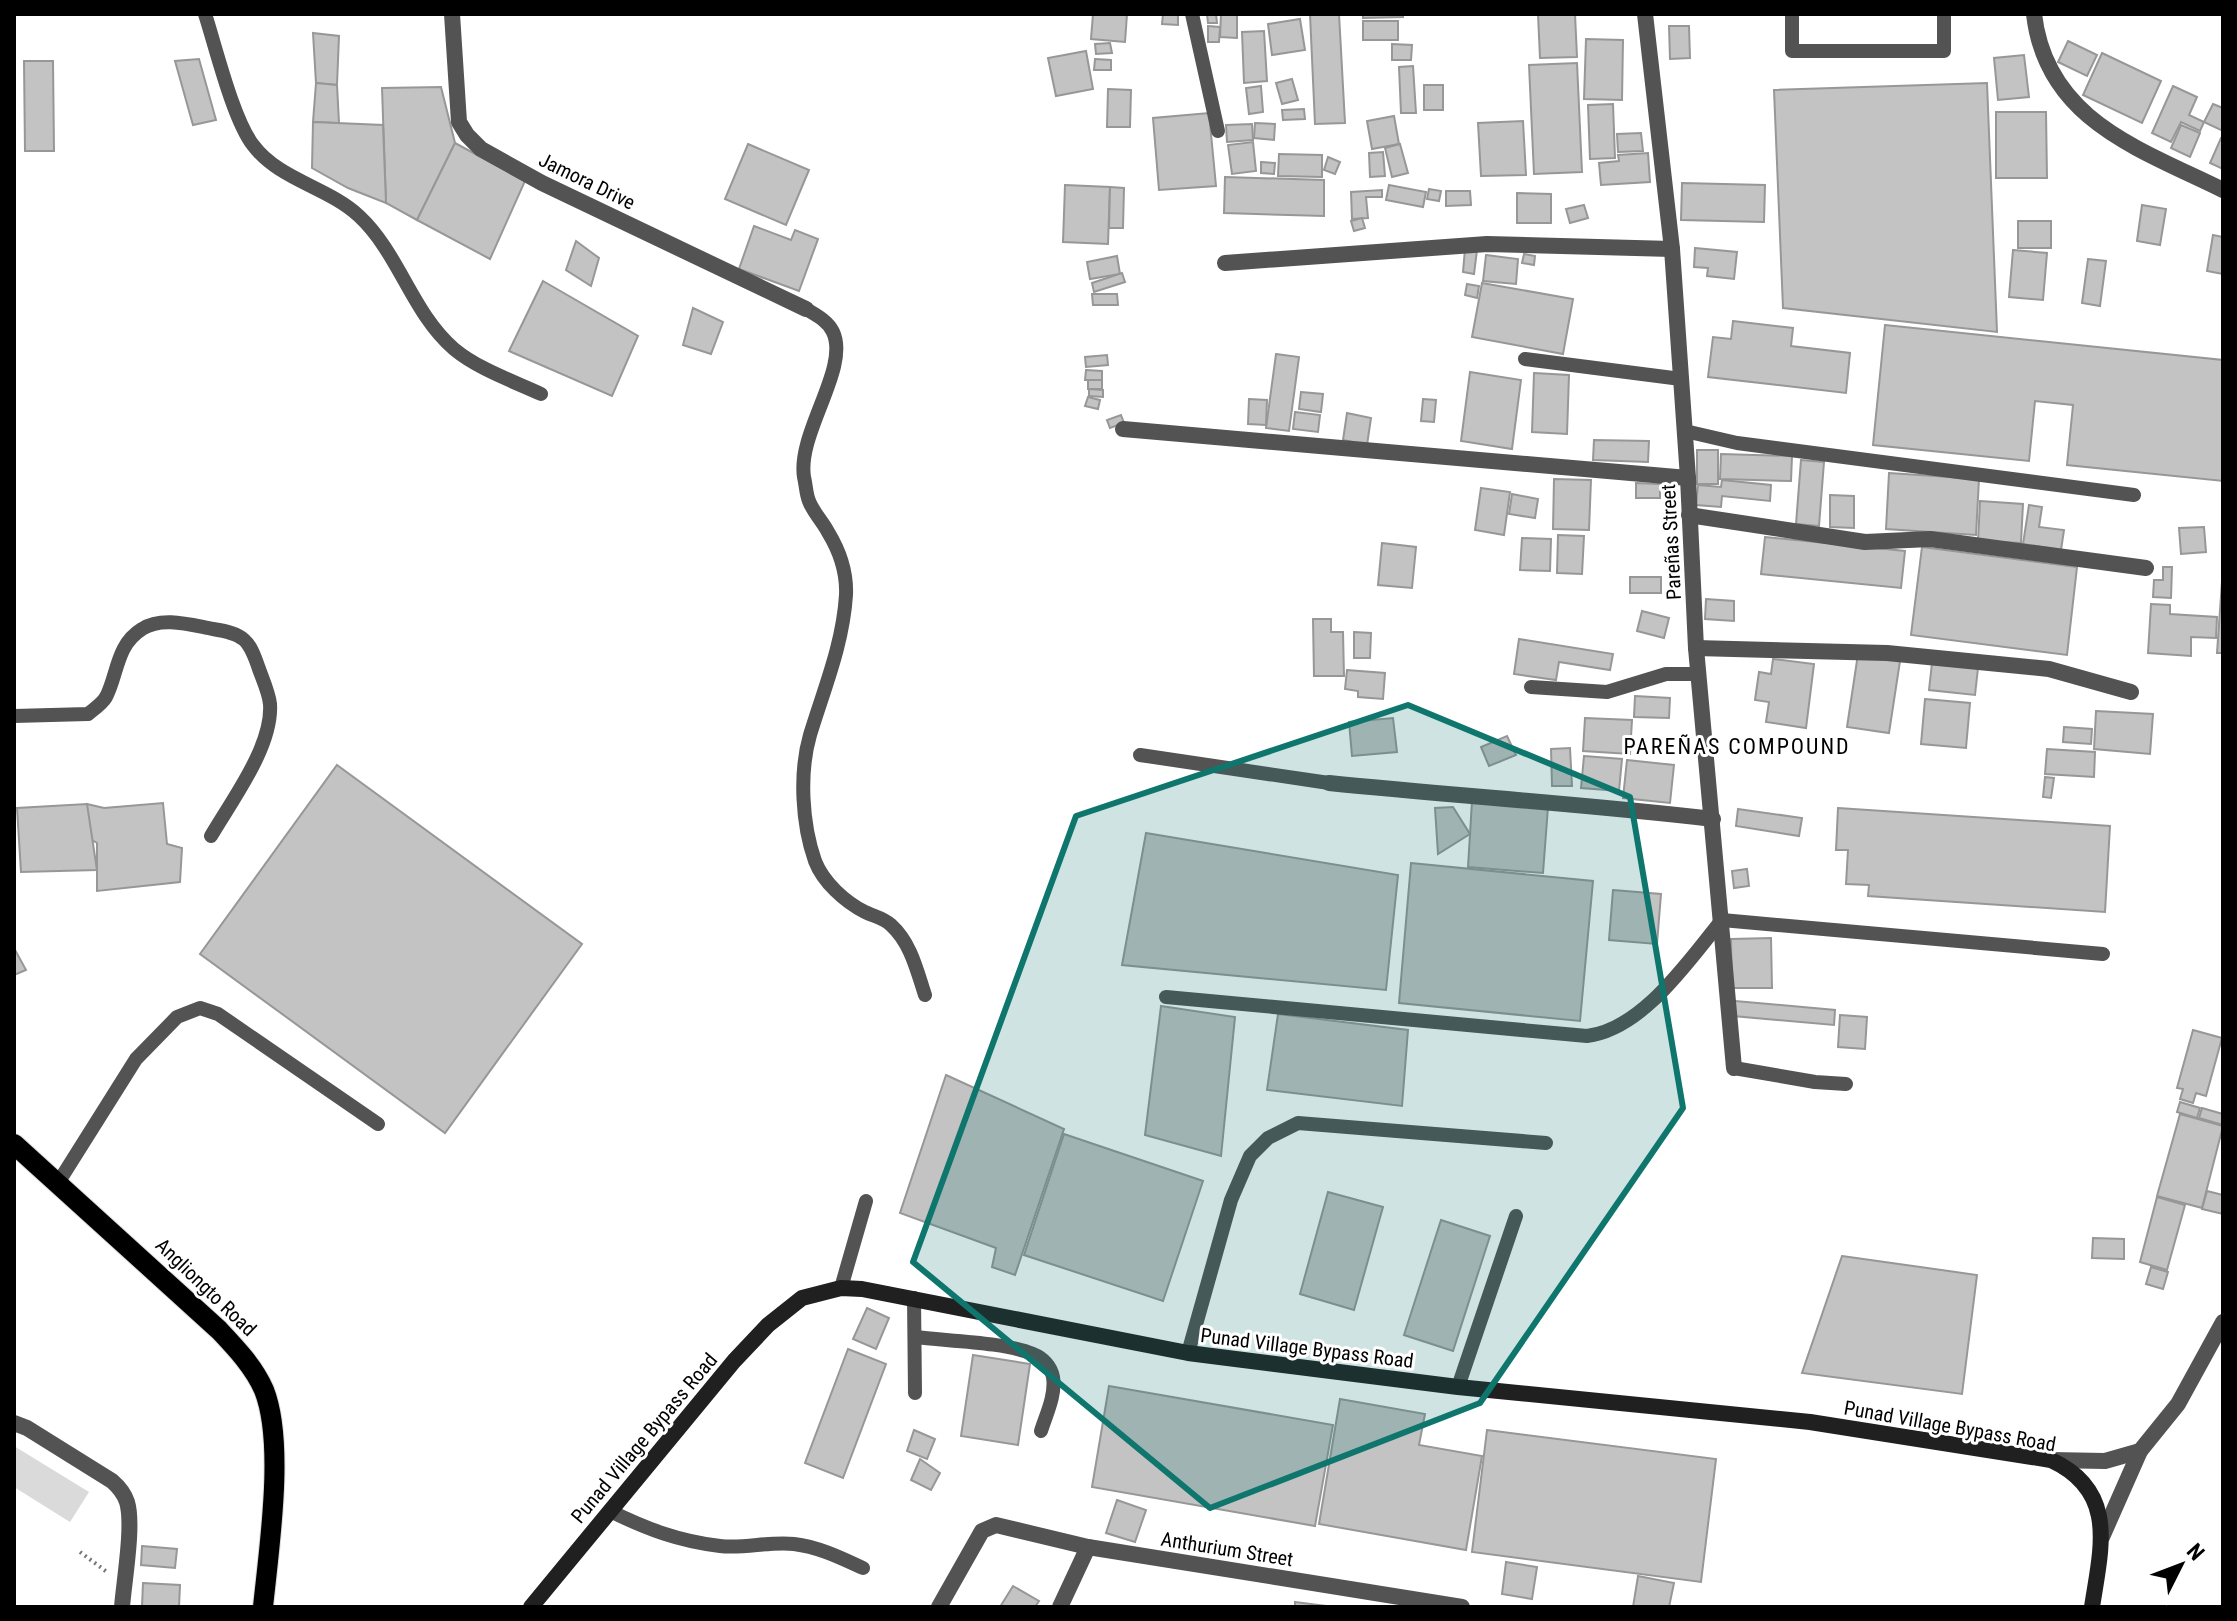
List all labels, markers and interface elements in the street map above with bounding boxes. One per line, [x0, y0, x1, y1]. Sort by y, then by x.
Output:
street label: Jamora Drive [535, 147, 639, 215]
street label: Pareñas Street [1656, 484, 1686, 600]
district label: PAREÑAS COMPOUND [1623, 734, 1851, 759]
street label: Angliongto Road [151, 1233, 261, 1341]
street label: Punad Village Bypass Road [1199, 1323, 1415, 1373]
street label: Punad Village Bypass Road [566, 1348, 722, 1528]
street label: Punad Village Bypass Road [1842, 1396, 2058, 1456]
north arrow [2141, 1525, 2221, 1605]
street label: Anthurium Street [1159, 1527, 1295, 1571]
text: N [2182, 1539, 2209, 1565]

